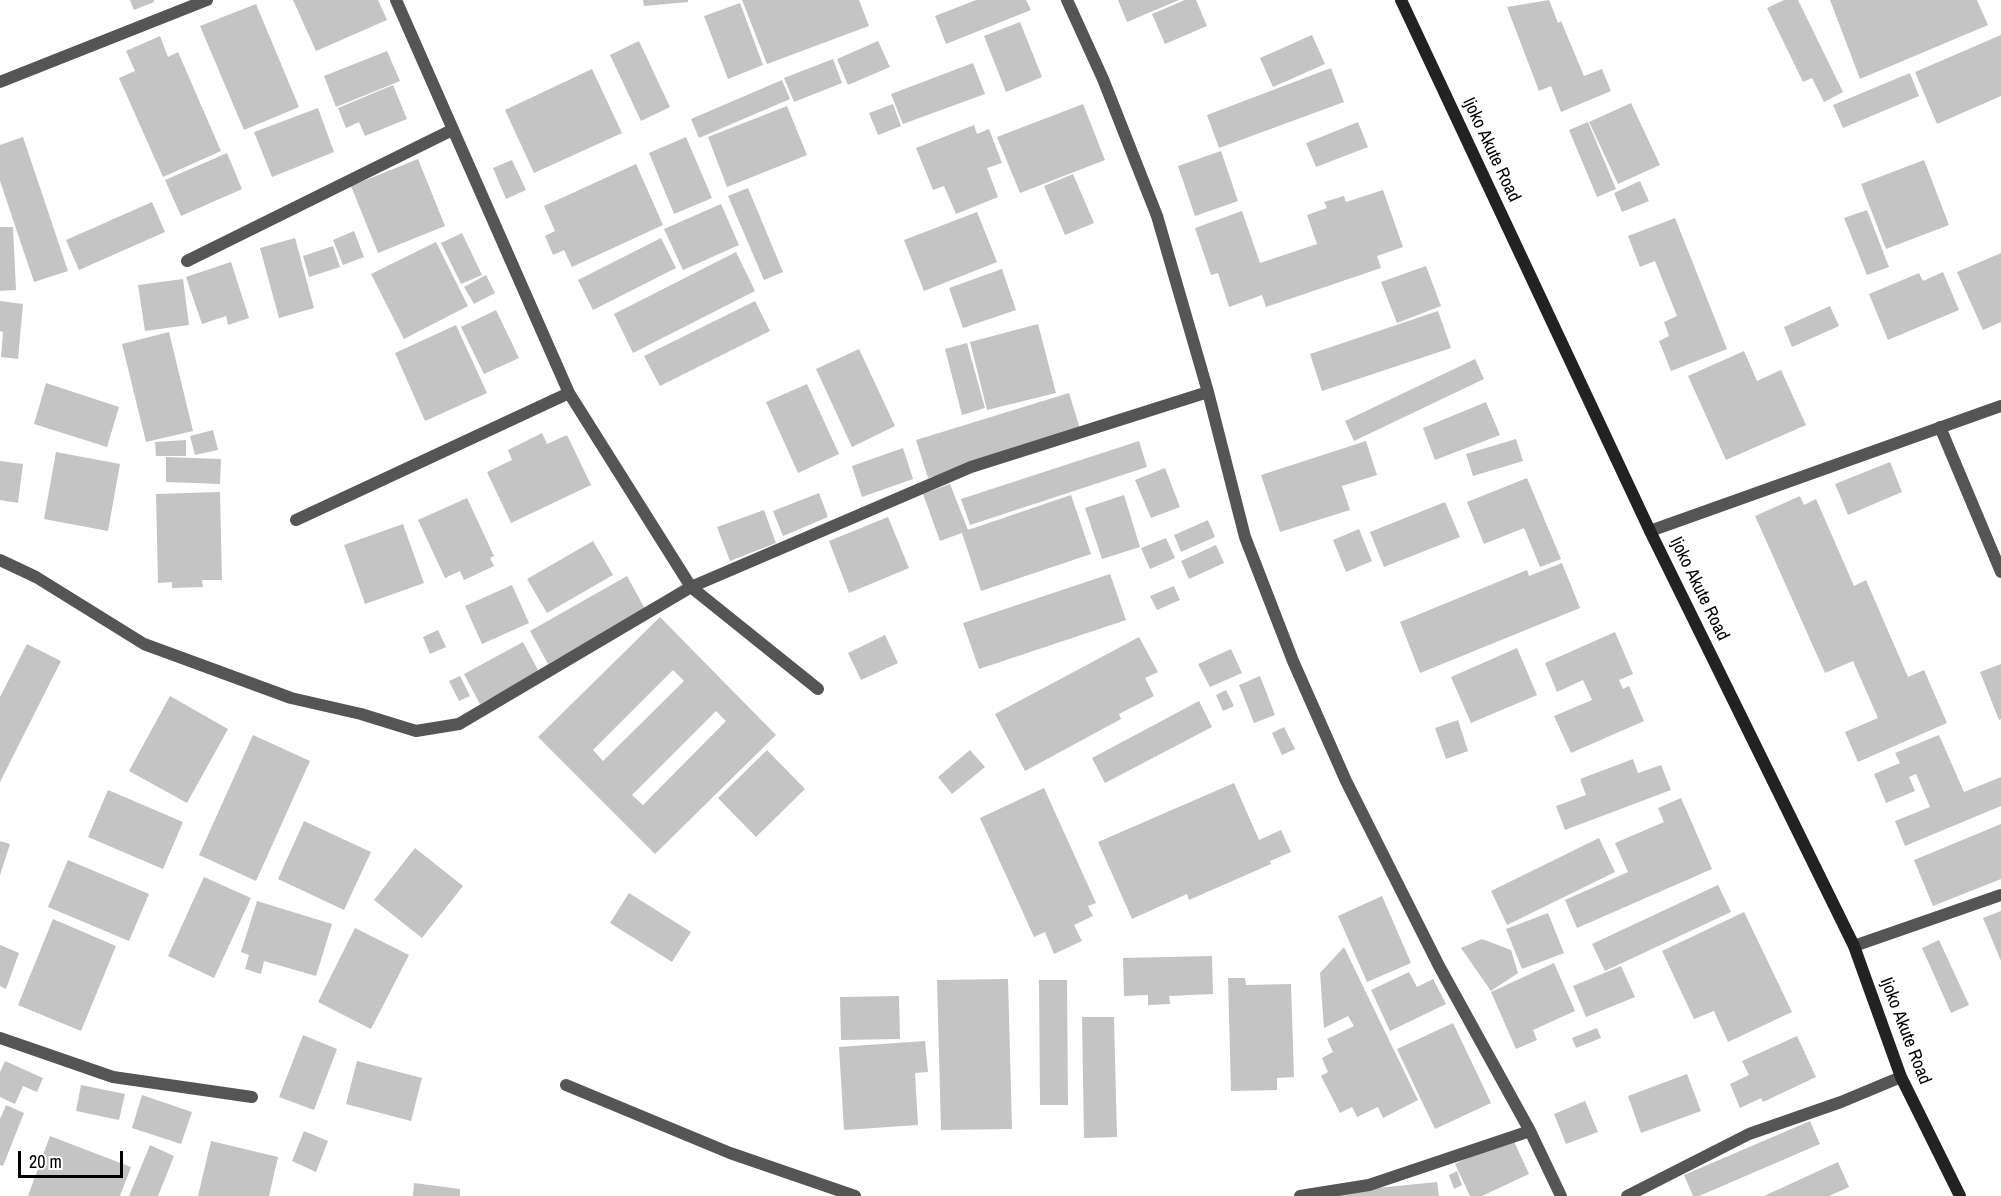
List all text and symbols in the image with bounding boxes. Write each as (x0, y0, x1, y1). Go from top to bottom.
street label: Ijoko Akute Road (1457, 94, 1525, 206)
street label: Ijoko Akute Road (1665, 534, 1733, 644)
street label: Ijoko Akute Road (1875, 975, 1935, 1087)
scale bar (21, 1139, 126, 1177)
text: 20 m (29, 1149, 62, 1174)

